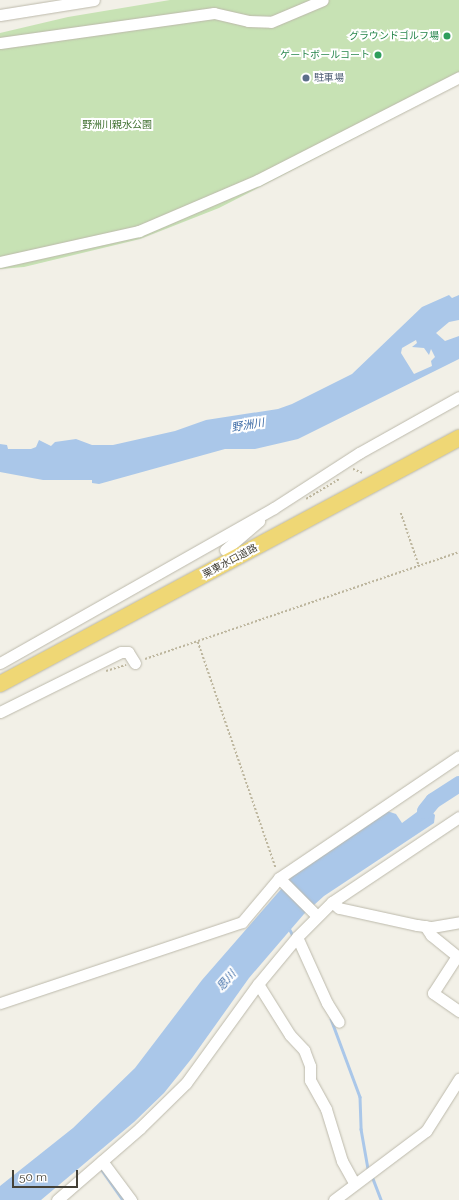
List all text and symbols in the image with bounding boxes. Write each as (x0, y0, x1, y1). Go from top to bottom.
place label: グラウンドゴルフ場 (349, 30, 439, 42)
marker: グラウンドゴルフ場 (442, 31, 452, 41)
place label: ゲートボールコート (280, 49, 370, 61)
marker: ゲートボールコート (373, 50, 383, 60)
place label: 駐車場 (314, 72, 344, 84)
marker: 駐車場 (301, 73, 311, 83)
park label: 野洲川親水公園 (82, 119, 152, 131)
water label: 野洲川 (231, 417, 265, 435)
street label: 栗東水口道路 (201, 542, 259, 580)
water label: 思川 (215, 968, 239, 994)
scale bar (14, 1162, 80, 1188)
text: 50 m (19, 1170, 47, 1184)

